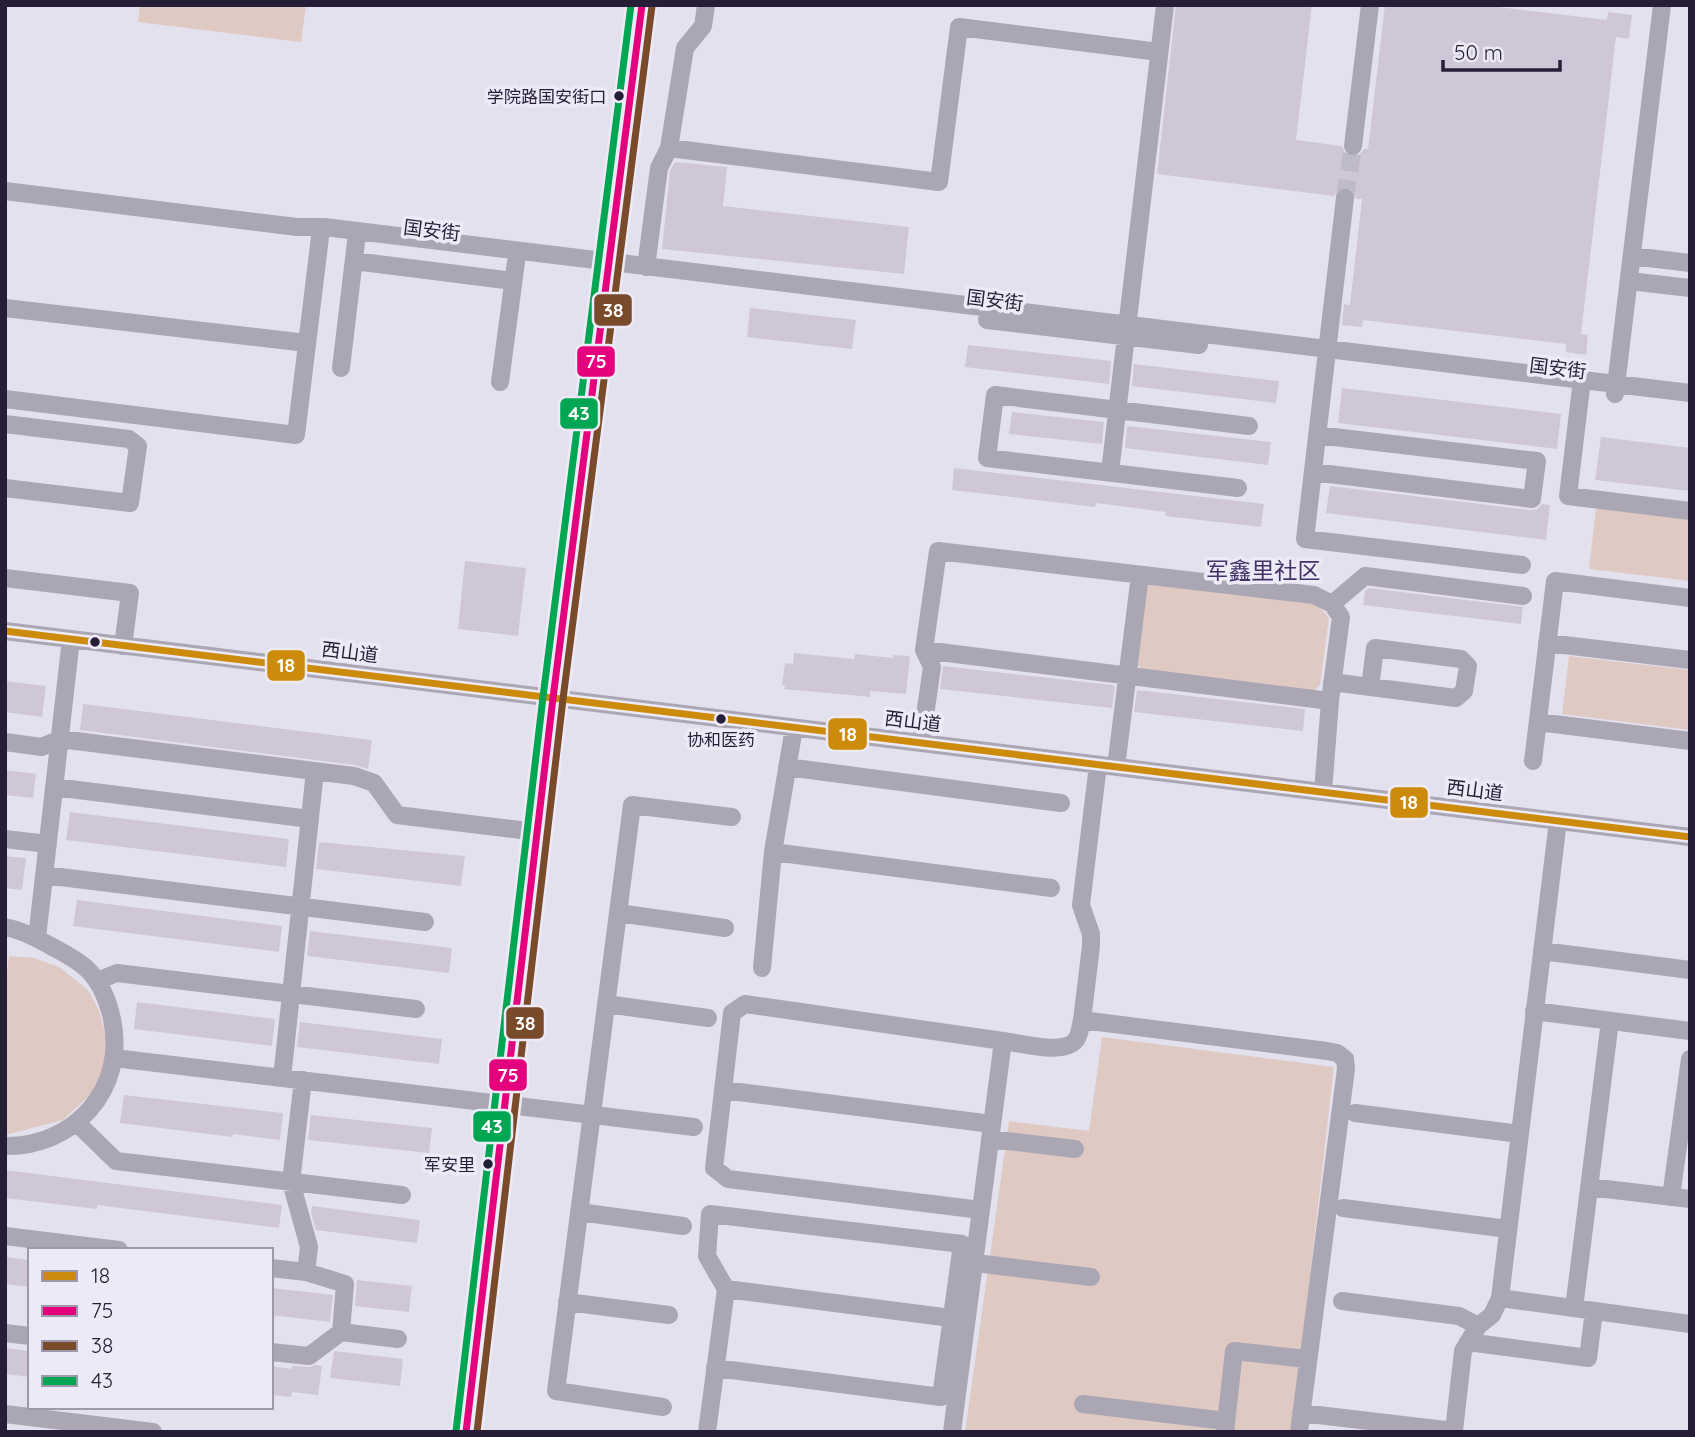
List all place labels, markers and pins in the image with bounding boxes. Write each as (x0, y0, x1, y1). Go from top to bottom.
place label: 学院路国安街口 (487, 86, 606, 107)
marker: 学院路国安街口 (612, 89, 626, 103)
unlabelled marker (88, 635, 102, 649)
marker: 协和医药 (714, 712, 728, 726)
place label: 协和医药 (687, 729, 755, 750)
place label: 军安里 (424, 1154, 475, 1175)
marker: 军安里 (481, 1157, 495, 1171)

